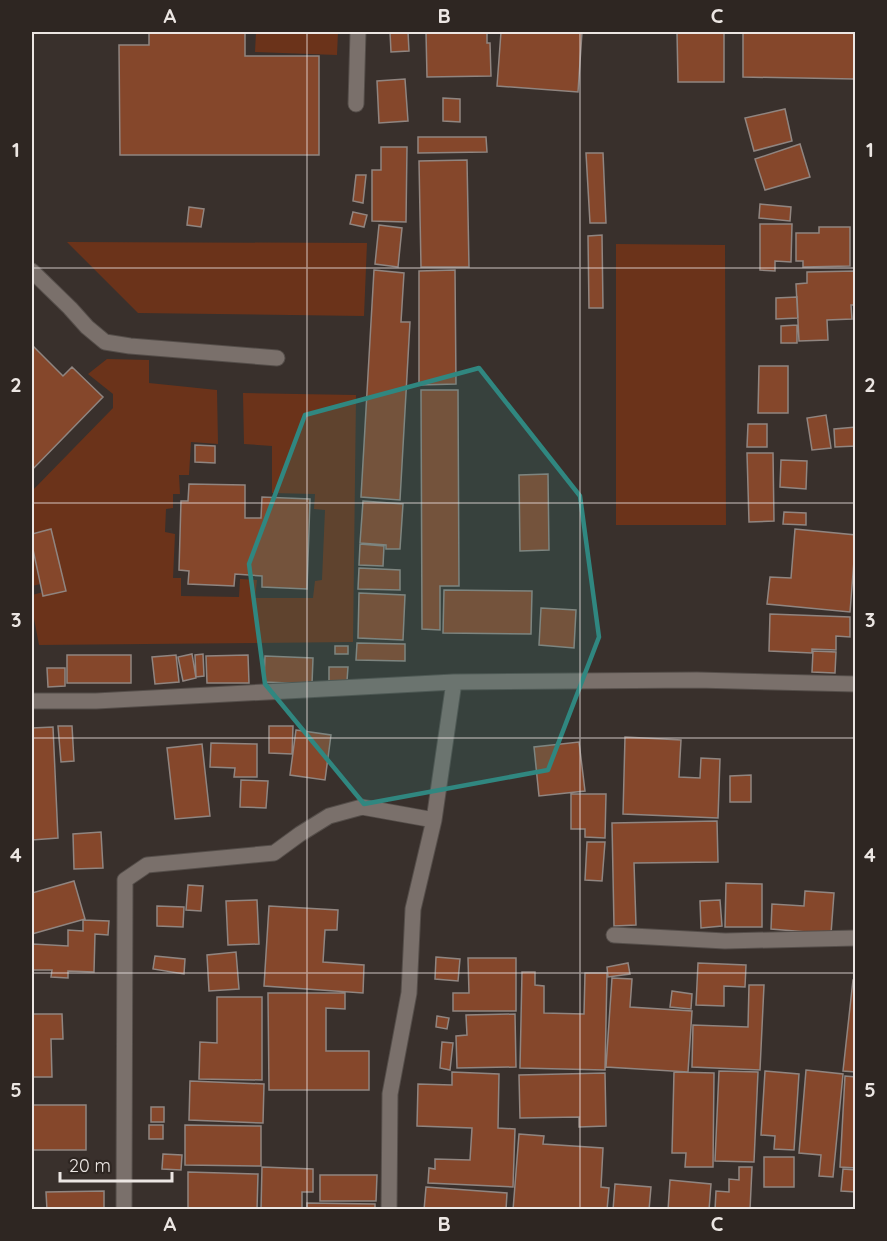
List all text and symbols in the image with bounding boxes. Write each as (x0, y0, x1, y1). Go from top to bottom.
text: A (164, 3, 177, 28)
text: B (437, 3, 451, 28)
text: C (711, 3, 724, 28)
text: 1 (12, 137, 20, 162)
text: 1 (866, 137, 874, 162)
text: 2 (10, 372, 22, 397)
text: 2 (864, 372, 876, 397)
text: 3 (11, 607, 21, 632)
text: 3 (865, 607, 875, 632)
text: 4 (10, 842, 22, 867)
text: 4 (864, 842, 876, 867)
text: 5 (10, 1077, 22, 1102)
text: 5 (864, 1077, 876, 1102)
scale bar (60, 1145, 172, 1183)
text: 20 m (69, 1154, 111, 1177)
text: A (164, 1211, 177, 1236)
text: B (437, 1211, 451, 1236)
text: C (711, 1211, 724, 1236)

